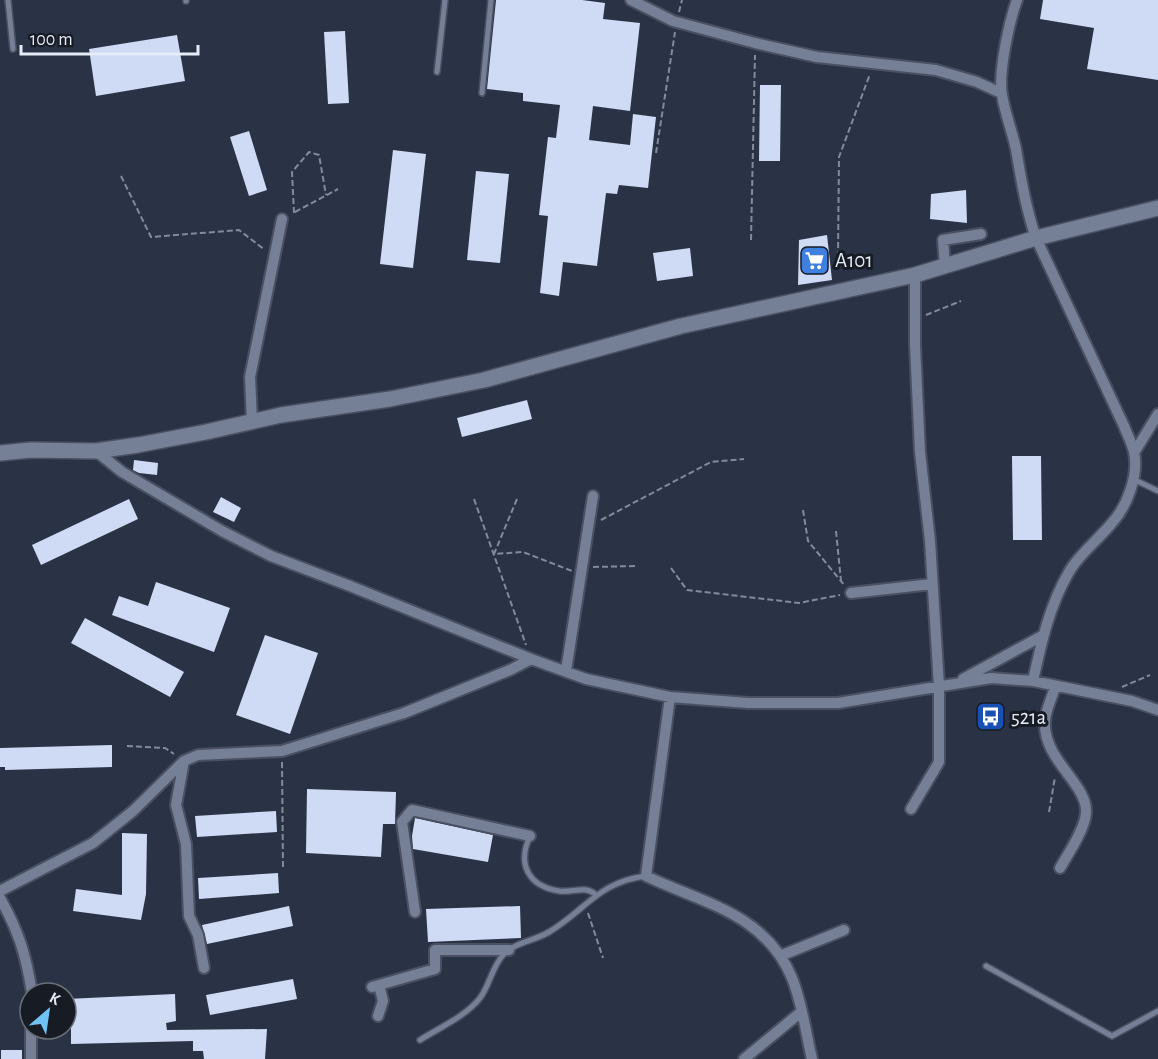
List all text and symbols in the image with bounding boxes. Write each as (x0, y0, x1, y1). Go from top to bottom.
scale bar (21, 18, 198, 56)
text: 100 m (30, 31, 73, 49)
supermarket icon: A101 (798, 244, 830, 276)
place label: A101 (835, 250, 873, 271)
bus stop icon: 521a (974, 701, 1006, 733)
place label: 521a (1011, 707, 1047, 728)
north arrow (18, 981, 78, 1041)
text: K (47, 989, 63, 1008)

